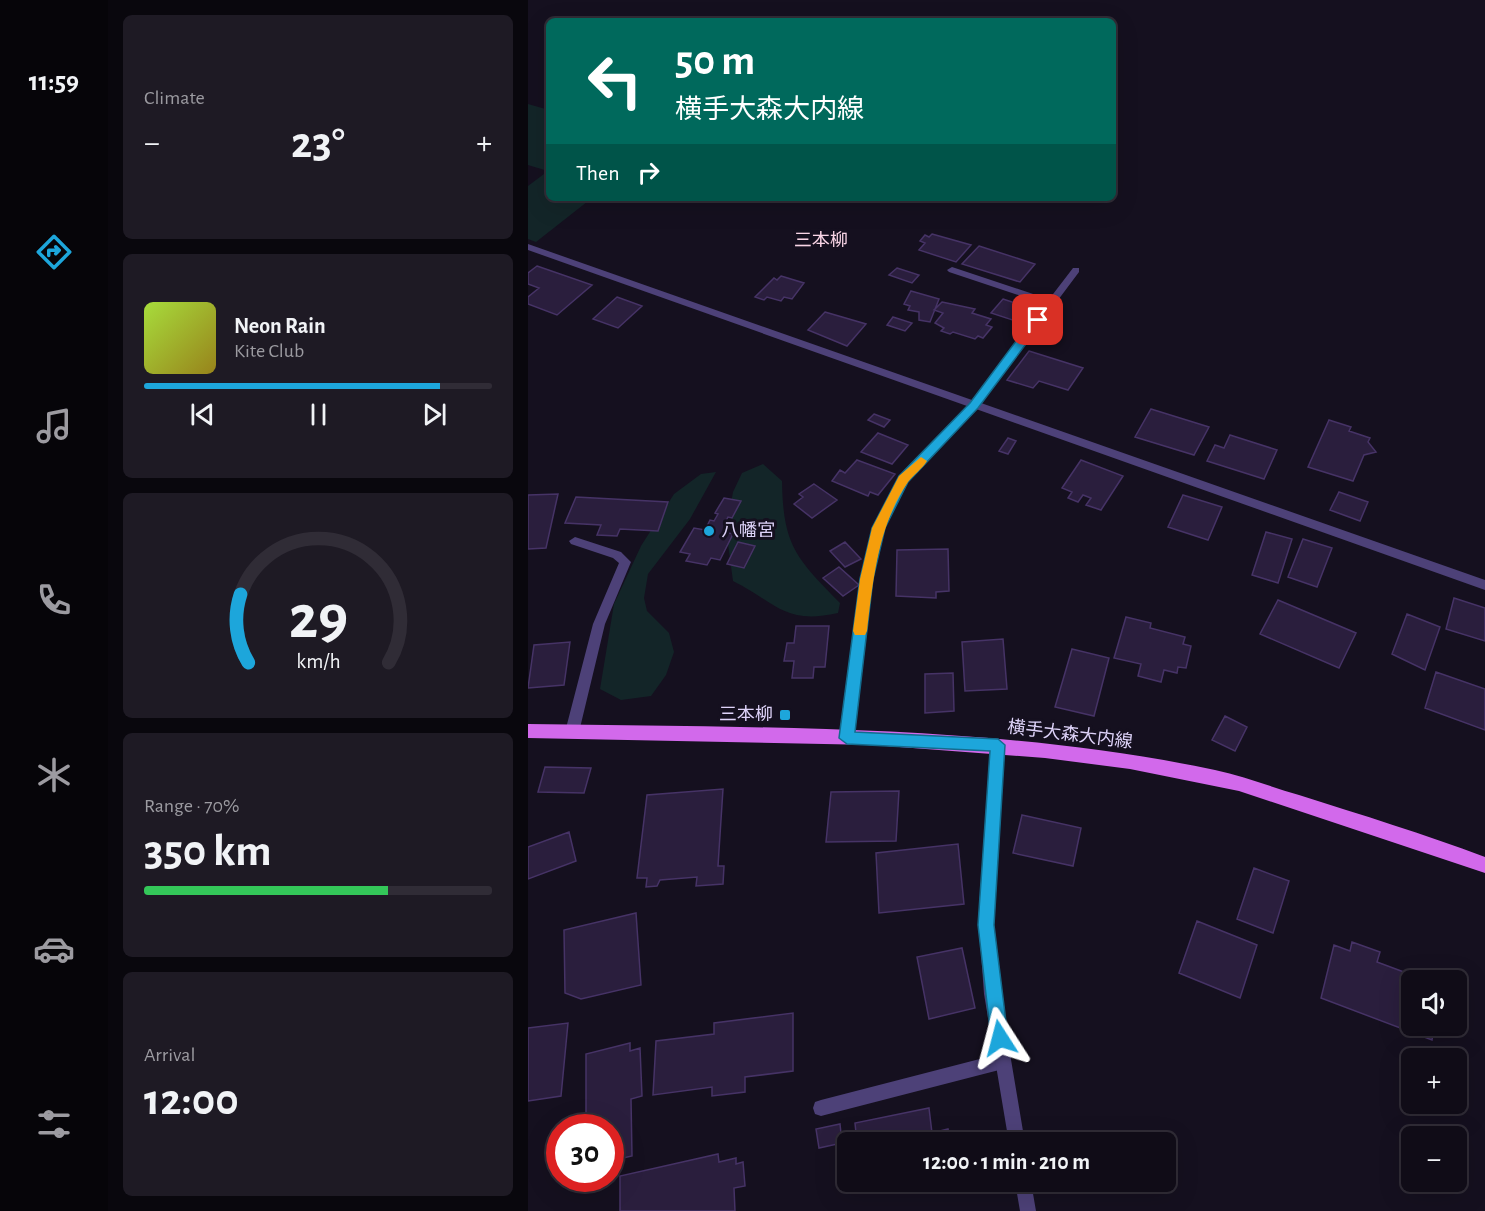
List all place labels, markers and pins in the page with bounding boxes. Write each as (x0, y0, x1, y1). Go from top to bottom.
pin (1012, 294, 1063, 345)
place label: 八幡宮 (721, 521, 775, 540)
marker: 八幡宮 (702, 524, 716, 538)
place label: 三本柳 (719, 705, 773, 724)
marker: 三本柳 (778, 708, 792, 722)

